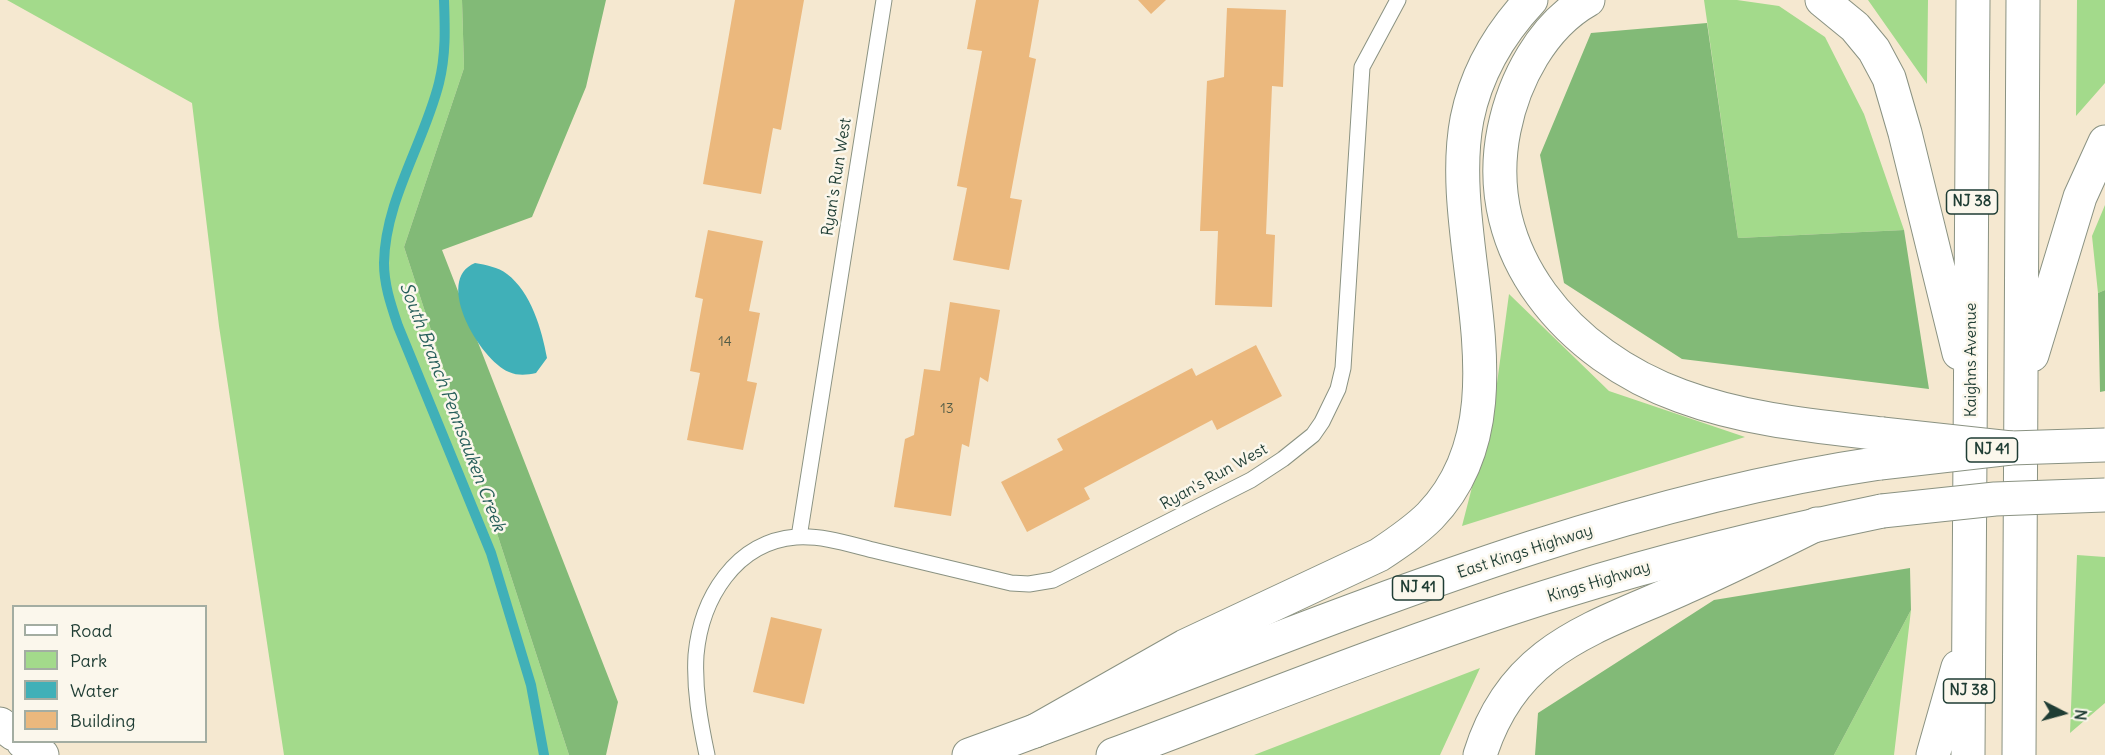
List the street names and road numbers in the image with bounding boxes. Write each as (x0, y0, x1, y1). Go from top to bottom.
street label: Ryan's Run West (818, 117, 856, 237)
road number: NJ 38 (1946, 190, 1998, 214)
street label: Kaighns Avenue (1961, 303, 1981, 417)
road number: NJ 41 (1966, 438, 2018, 462)
street label: Ryan's Run West (1157, 440, 1271, 514)
street label: East Kings Highway (1455, 521, 1595, 583)
street label: Kings Highway (1545, 557, 1653, 607)
road number: NJ 41 (1392, 576, 1444, 600)
road number: NJ 38 (1944, 679, 1994, 703)

